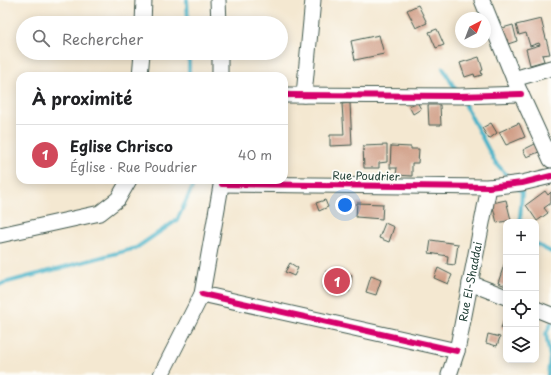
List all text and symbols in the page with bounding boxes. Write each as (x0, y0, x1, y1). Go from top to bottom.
north arrow (455, 12, 491, 48)
search box (16, 16, 288, 60)
icon: search (30, 27, 52, 49)
text: Rechercher (62, 27, 143, 50)
text: À proximité (32, 85, 132, 111)
text: Eglise Chrisco (70, 134, 173, 157)
text: 1 (42, 145, 48, 164)
text: 40 m (238, 145, 272, 164)
text: Église · Rue Poudrier (70, 157, 197, 176)
street label: Rue Poudrier (332, 166, 400, 185)
your location (335, 195, 355, 215)
map controls (503, 219, 539, 363)
button: + (503, 219, 539, 255)
street label: Rue El-Shaddai (454, 240, 486, 323)
button: − (503, 255, 539, 291)
pin: 1 (324, 266, 350, 296)
button: locate (503, 291, 539, 327)
button: layers (503, 327, 539, 363)

